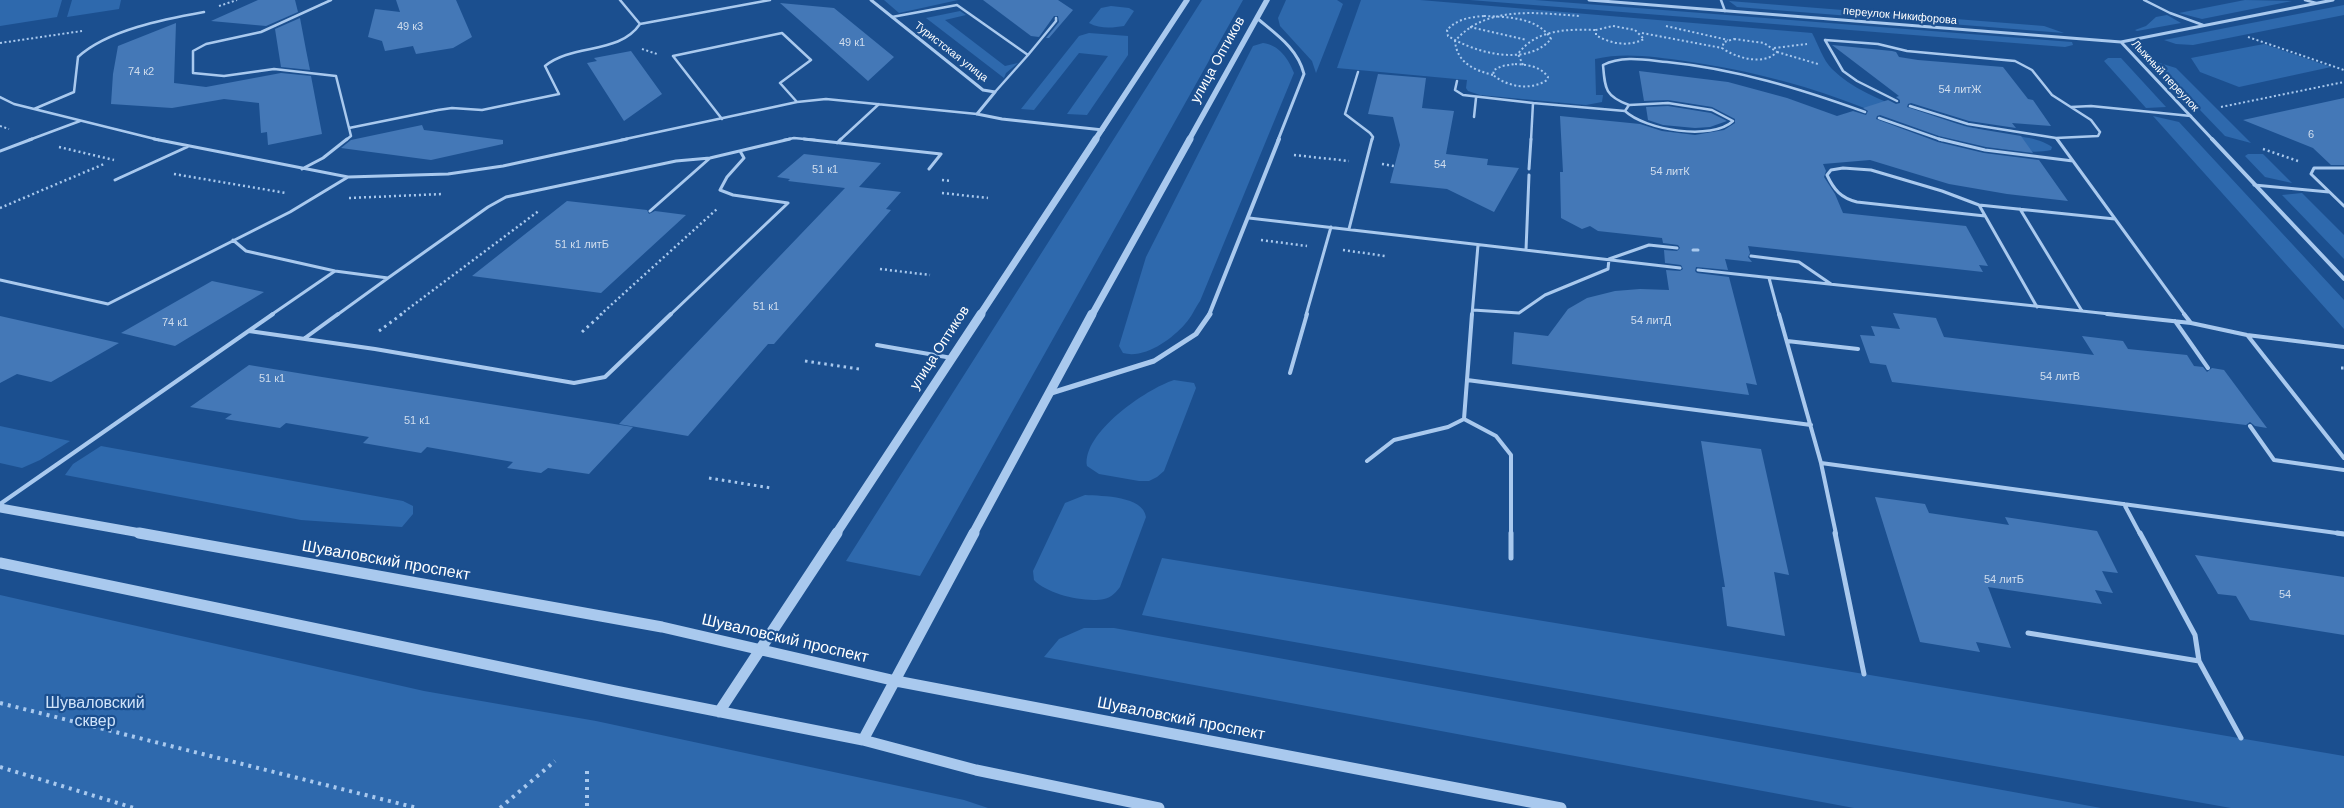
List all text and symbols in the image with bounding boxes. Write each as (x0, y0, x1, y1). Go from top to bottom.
street label: переулок Никифорова (1843, 4, 1957, 28)
street label: улица Оптиков (1187, 14, 1249, 106)
street label: Туристская улица (911, 19, 991, 85)
house number: 49 к3 (397, 20, 423, 34)
house number: 49 к1 (839, 36, 865, 50)
street label: Лыжный переулок (2129, 38, 2201, 114)
house number: 74 к2 (128, 65, 154, 79)
house number: 54 литЖ (1938, 83, 1982, 97)
house number: 6 (2308, 128, 2314, 142)
house number: 54 (1434, 158, 1446, 172)
house number: 51 к1 (812, 163, 838, 177)
house number: 54 литК (1650, 165, 1690, 179)
house number: 51 к1 литБ (555, 238, 609, 252)
house number: 51 к1 (753, 300, 779, 314)
street label: улица Оптиков (907, 303, 973, 393)
house number: 54 литД (1631, 314, 1671, 328)
house number: 74 к1 (162, 316, 188, 330)
house number: 54 литВ (2040, 370, 2080, 384)
house number: 51 к1 (259, 372, 285, 386)
house number: 51 к1 (404, 414, 430, 428)
street label: Шуваловский проспект (300, 537, 472, 585)
house number: 54 литБ (1984, 573, 2024, 587)
house number: 54 (2279, 588, 2291, 602)
street label: Шуваловский проспект (700, 610, 870, 668)
street label: Шуваловский проспект (1095, 693, 1267, 745)
park label: Шуваловский сквер (45, 694, 145, 732)

